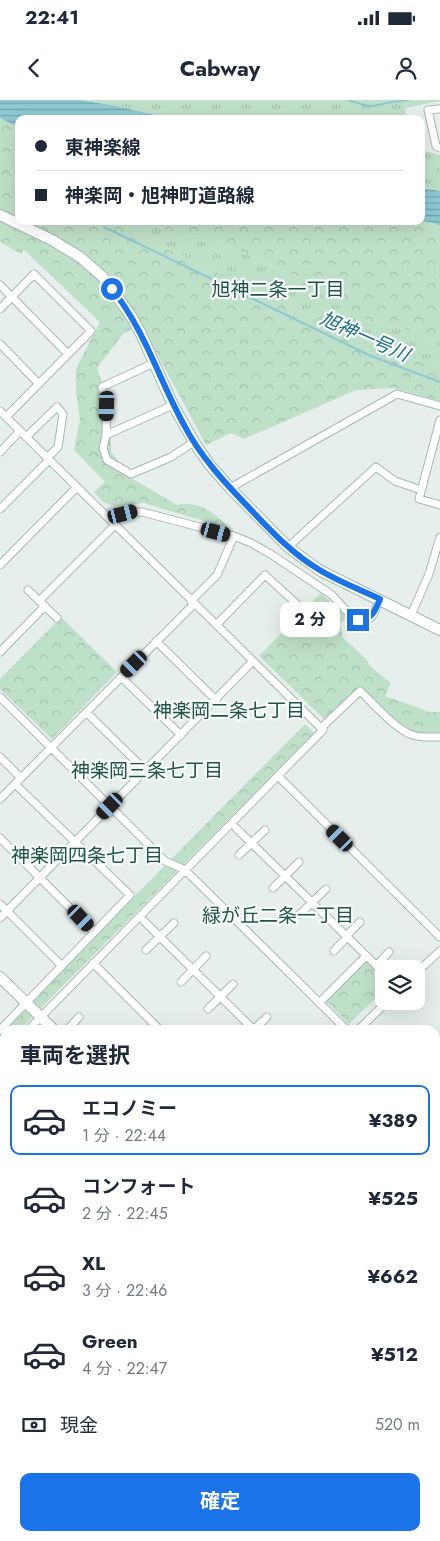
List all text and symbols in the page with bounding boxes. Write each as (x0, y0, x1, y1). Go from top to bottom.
text: 22:41 (25, 4, 79, 31)
text: Cabway (180, 52, 260, 84)
icon: back (20, 54, 48, 82)
icon: person (392, 54, 420, 82)
text: 東神楽線 (65, 134, 141, 161)
text: 神楽岡・旭神町道路線 (65, 182, 255, 209)
district label: 旭神二条一丁目 (211, 276, 345, 303)
route start (101, 278, 123, 300)
water label: 旭神一号川 (316, 305, 416, 369)
car (98, 391, 115, 421)
car (106, 503, 139, 525)
car (199, 521, 232, 543)
callout: 2 分 (280, 602, 340, 638)
text: 2 分 (294, 608, 326, 631)
route end (347, 609, 369, 631)
car (118, 648, 149, 680)
district label: 神楽岡二条七丁目 (153, 697, 305, 724)
district label: 神楽岡三条七丁目 (71, 757, 223, 784)
car (94, 790, 125, 822)
car (324, 822, 355, 854)
district label: 神楽岡四条七丁目 (11, 842, 163, 869)
car (65, 902, 96, 934)
district label: 緑が丘二条一丁目 (202, 902, 354, 929)
map controls (375, 960, 425, 1010)
button: layers (375, 960, 425, 1010)
text: 車両を選択 (20, 1039, 130, 1071)
text: エコノミー (82, 1095, 177, 1122)
icon: car (22, 1098, 67, 1143)
text: ¥389 (369, 1107, 418, 1134)
text: 1 分 · 22:44 (82, 1124, 166, 1147)
text: コンフォート (82, 1173, 195, 1200)
icon: car (22, 1176, 67, 1221)
text: ¥525 (368, 1185, 418, 1212)
text: 2 分 · 22:45 (82, 1202, 168, 1225)
text: XL (82, 1250, 105, 1277)
icon: car (22, 1254, 67, 1299)
text: ¥662 (367, 1263, 418, 1290)
text: 3 分 · 22:46 (82, 1279, 168, 1302)
text: Green (82, 1328, 138, 1355)
icon: car (22, 1332, 67, 1377)
text: ¥512 (371, 1341, 418, 1368)
text: 4 分 · 22:47 (82, 1357, 167, 1380)
icon: cash (20, 1411, 48, 1439)
text: 現金 (60, 1412, 98, 1439)
text: 520 m (375, 1413, 420, 1436)
button: 確定 (20, 1473, 420, 1531)

